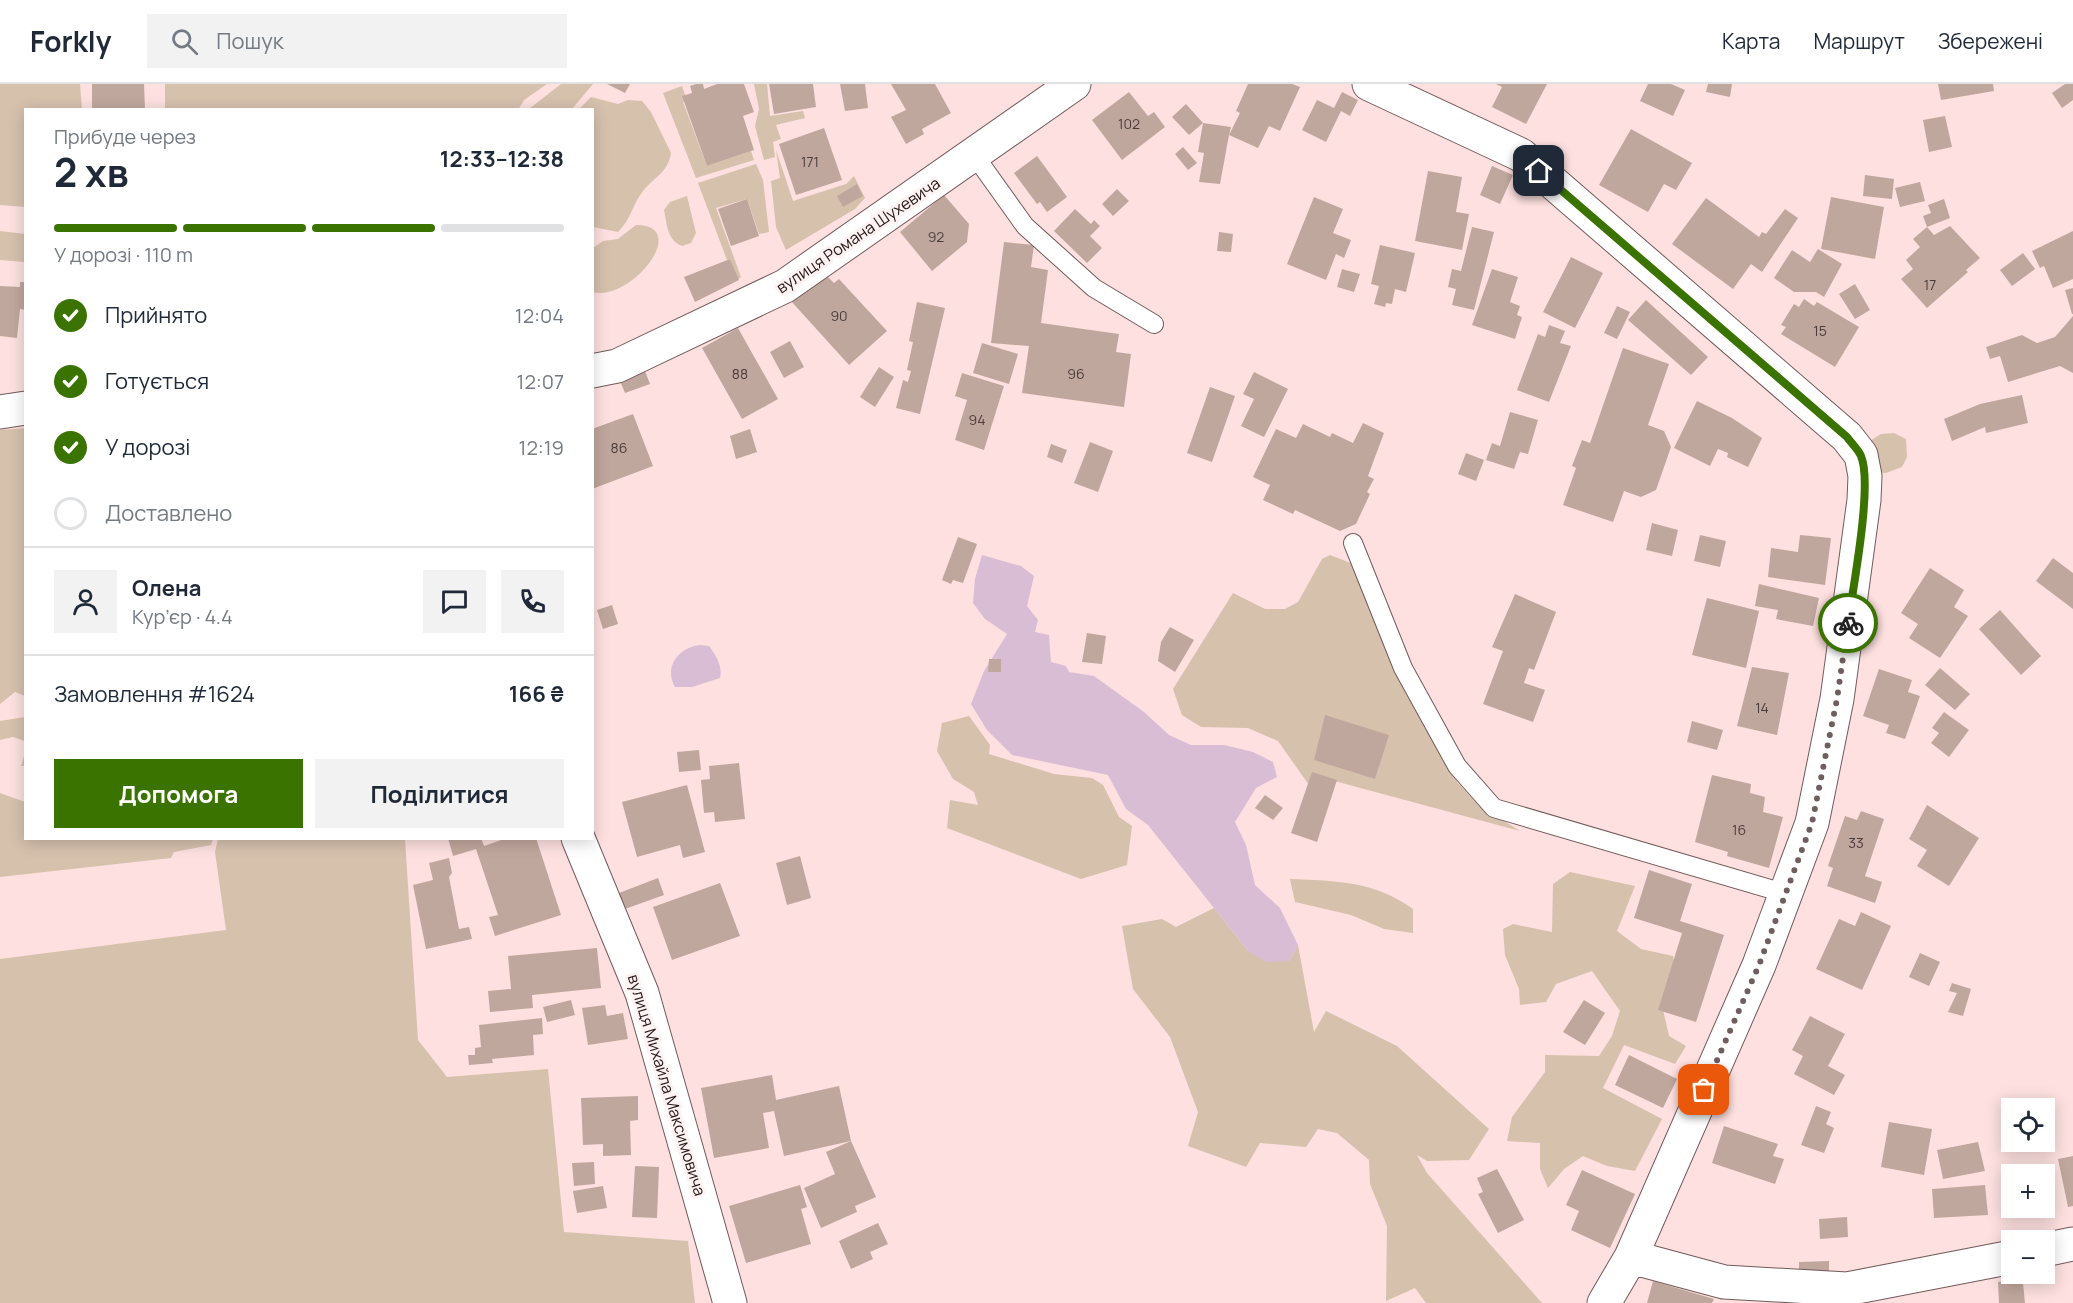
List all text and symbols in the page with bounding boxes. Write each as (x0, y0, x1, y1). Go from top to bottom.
search box (147, 14, 567, 68)
text: Forkly (30, 22, 111, 60)
icon: search (168, 25, 201, 58)
text: Пошук (216, 26, 284, 56)
text: Карта (1722, 27, 1780, 55)
text: Маршрут (1813, 27, 1905, 55)
text: Збережені (1938, 27, 2043, 55)
house number: 102 (1118, 114, 1140, 133)
text: Прибуде через (54, 123, 196, 150)
text: 12:33–12:38 (440, 144, 564, 174)
text: 2 хв (54, 145, 128, 199)
pin (1513, 145, 1564, 196)
house number: 171 (801, 152, 819, 171)
icon: home (1522, 154, 1555, 187)
street label: вулиця Романа Шухевича (772, 172, 944, 298)
house number: 92 (928, 227, 944, 246)
text: У дорозі · 110 m (54, 241, 193, 268)
house number: 17 (1924, 275, 1936, 294)
icon: check (54, 299, 87, 332)
text: Прийнято (105, 300, 207, 330)
text: 12:04 (515, 302, 564, 329)
house number: 90 (830, 306, 848, 325)
house number: 15 (1813, 321, 1827, 340)
house number: 88 (732, 364, 748, 383)
house number: 96 (1067, 364, 1085, 383)
icon: check (54, 365, 87, 398)
text: Готується (105, 366, 209, 396)
text: 12:07 (517, 368, 564, 395)
house number: 94 (969, 410, 985, 429)
icon: check (54, 431, 87, 464)
text: У дорозі (105, 432, 191, 462)
text: 12:19 (519, 434, 564, 461)
house number: 86 (611, 438, 627, 457)
text: Доставлено (105, 498, 232, 528)
button: person (54, 570, 117, 633)
button: chat (423, 570, 486, 633)
button: phone (501, 570, 564, 633)
text: Олена (132, 573, 201, 603)
courier (1818, 593, 1878, 653)
text: Кур’єр · 4.4 (132, 603, 233, 630)
icon: bike (1832, 607, 1865, 640)
text: Замовлення #1624 (54, 679, 255, 709)
text: 166 ₴ (509, 679, 564, 709)
house number: 14 (1755, 698, 1769, 717)
button: Допомога (54, 759, 303, 828)
button: Поділитися (315, 759, 564, 828)
house number: 16 (1732, 820, 1746, 839)
house number: 33 (1848, 833, 1864, 852)
street label: вулиця Михайла Максимовича (623, 971, 711, 1199)
pin (1678, 1064, 1729, 1115)
icon: bag (1687, 1073, 1720, 1106)
map controls (2001, 1098, 2055, 1284)
button: locate (2001, 1098, 2055, 1152)
button: + (2001, 1164, 2055, 1218)
button: − (2001, 1230, 2055, 1284)

